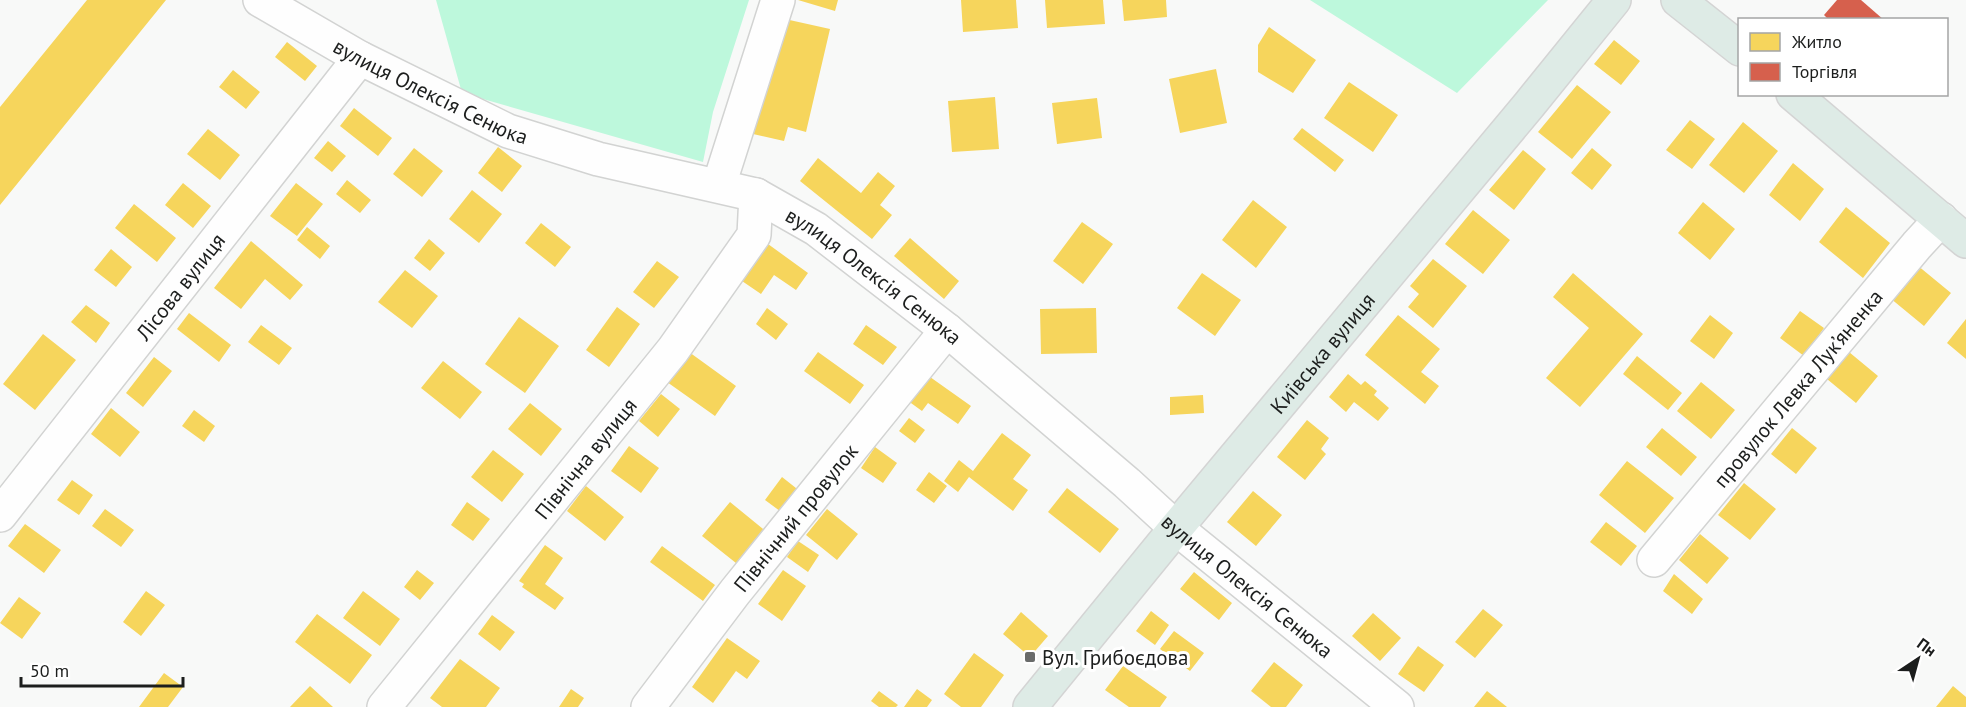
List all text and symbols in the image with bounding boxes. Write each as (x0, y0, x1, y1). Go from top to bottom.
legend (1738, 18, 1948, 96)
text: Житло (1791, 30, 1842, 53)
street label: вулиця Олексія Сенюка (329, 32, 531, 150)
text: Торгівля (1792, 60, 1857, 83)
street label: вулиця Олексія Сенюка (781, 201, 968, 350)
street label: Лісова вулиця (129, 227, 231, 346)
street label: провулок Левка Лук’яненка (1707, 283, 1888, 493)
street label: Київська вулиця (1264, 287, 1380, 419)
street label: Північна вулиця (528, 392, 642, 524)
street label: Північний провулок (727, 438, 863, 597)
street label: вулиця Олексія Сенюка (1156, 508, 1339, 664)
north arrow (1888, 629, 1948, 689)
text: Пн (1913, 633, 1940, 660)
place label: Вул. Грибоєдова (1042, 644, 1189, 671)
scale bar (21, 650, 183, 688)
marker: Вул. Грибоєдова (1023, 650, 1037, 664)
text: 50 m (30, 659, 69, 682)

